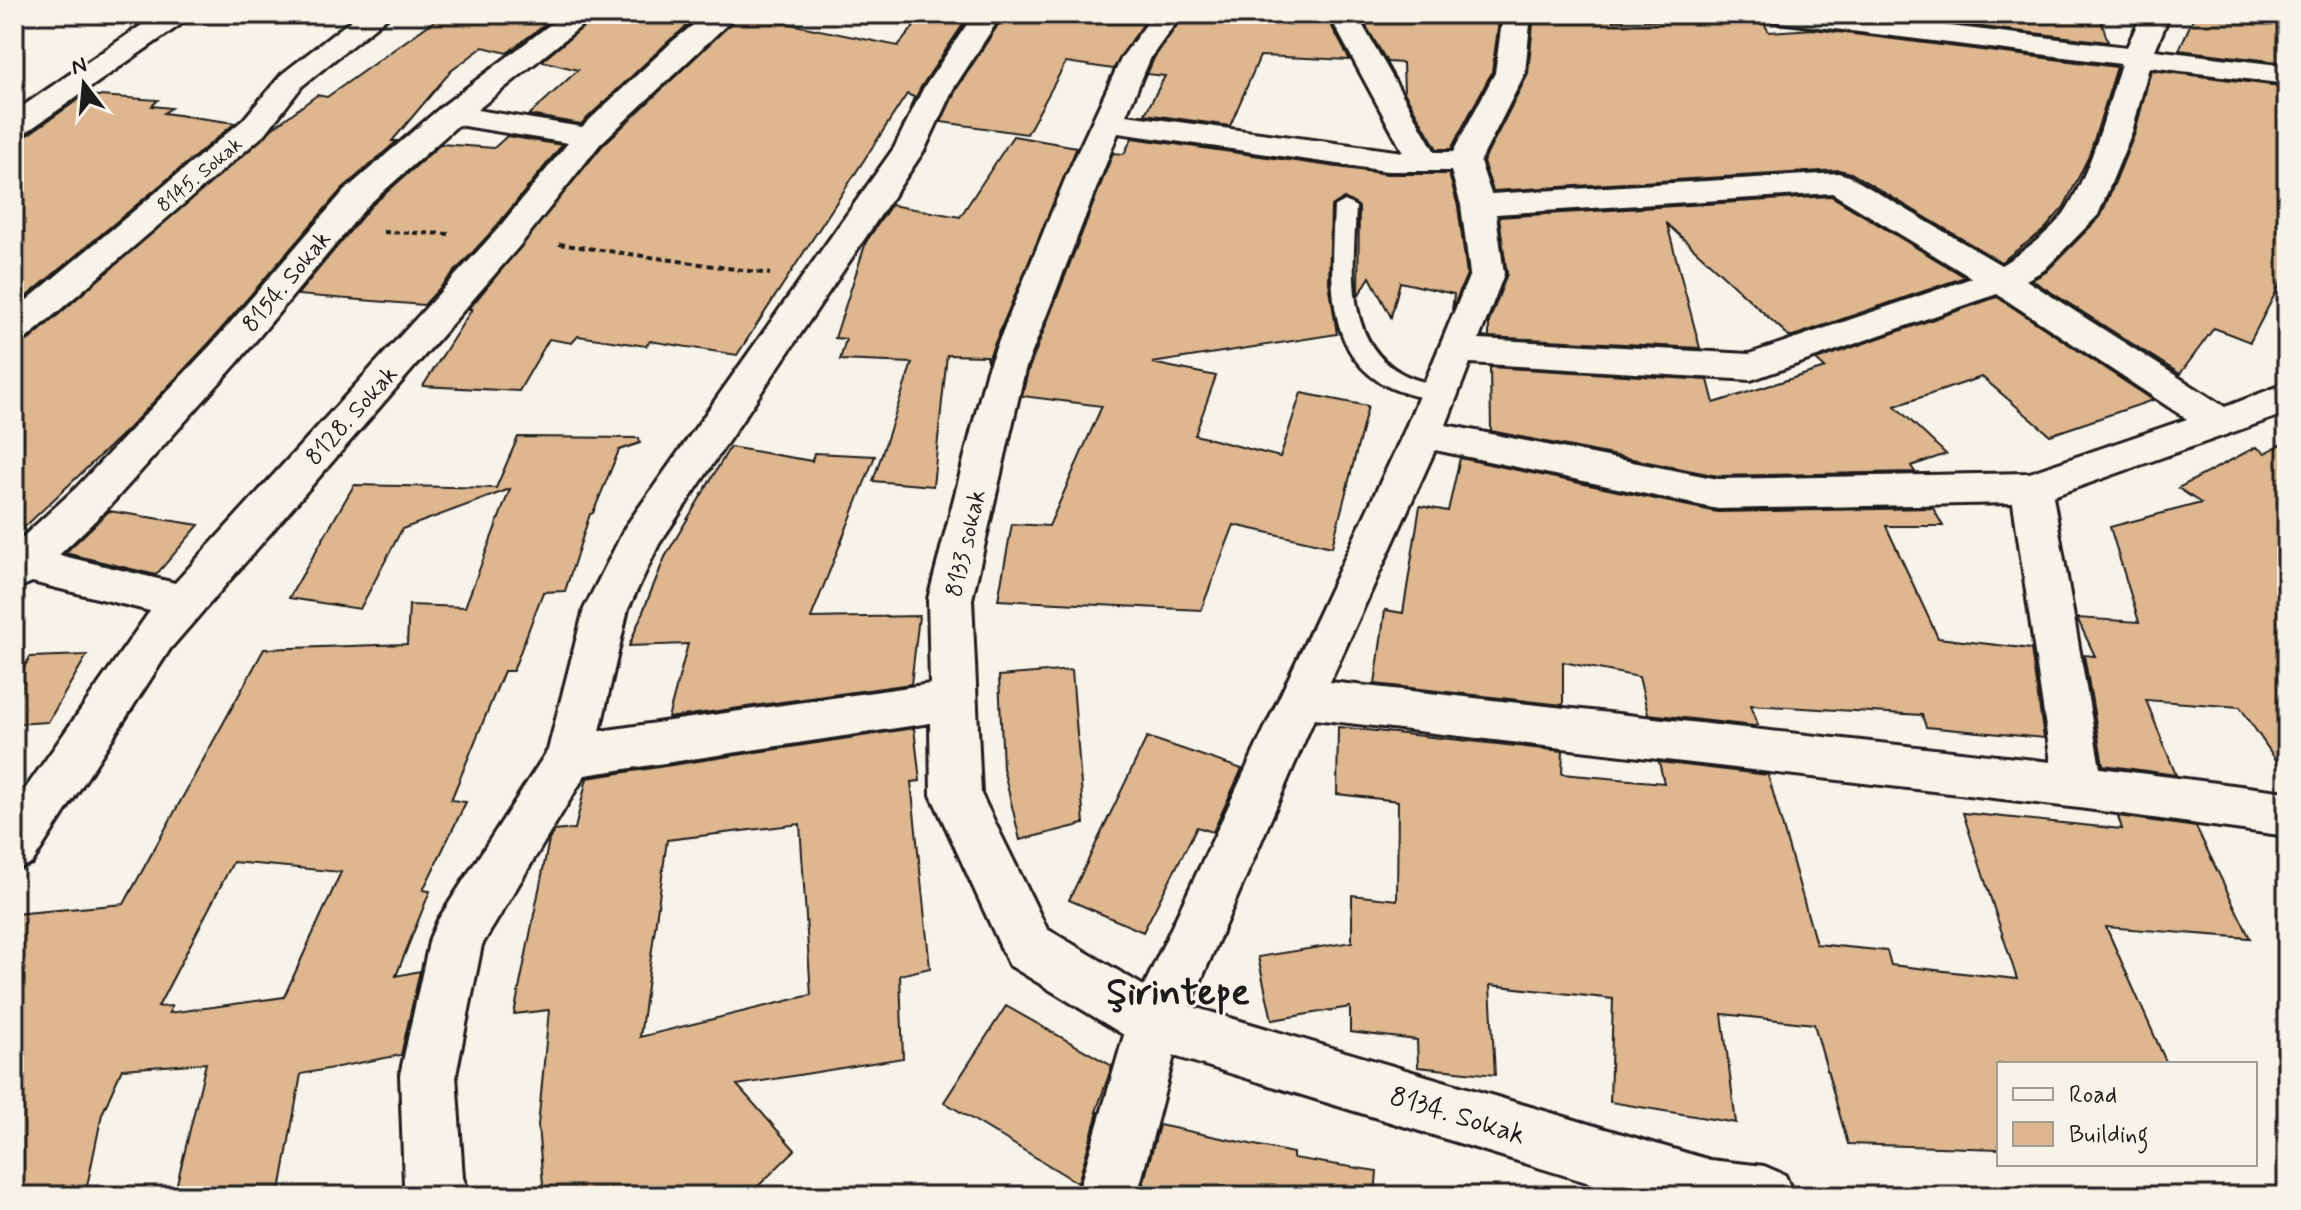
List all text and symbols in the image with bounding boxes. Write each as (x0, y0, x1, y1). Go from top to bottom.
north arrow (44, 44, 124, 124)
text: N (68, 51, 90, 82)
street label: 8145. Sokak (152, 131, 248, 219)
street label: 8154. Sokak (236, 225, 339, 339)
street label: 8128. Sokak (299, 360, 405, 472)
street label: 8133 sokak (939, 487, 994, 600)
district label: Şirintepe (1106, 969, 1250, 1018)
legend (1997, 1062, 2257, 1166)
street label: 8134. Sokak (1385, 1078, 1530, 1155)
text: Road (2069, 1080, 2117, 1111)
text: Building (2069, 1120, 2149, 1154)

